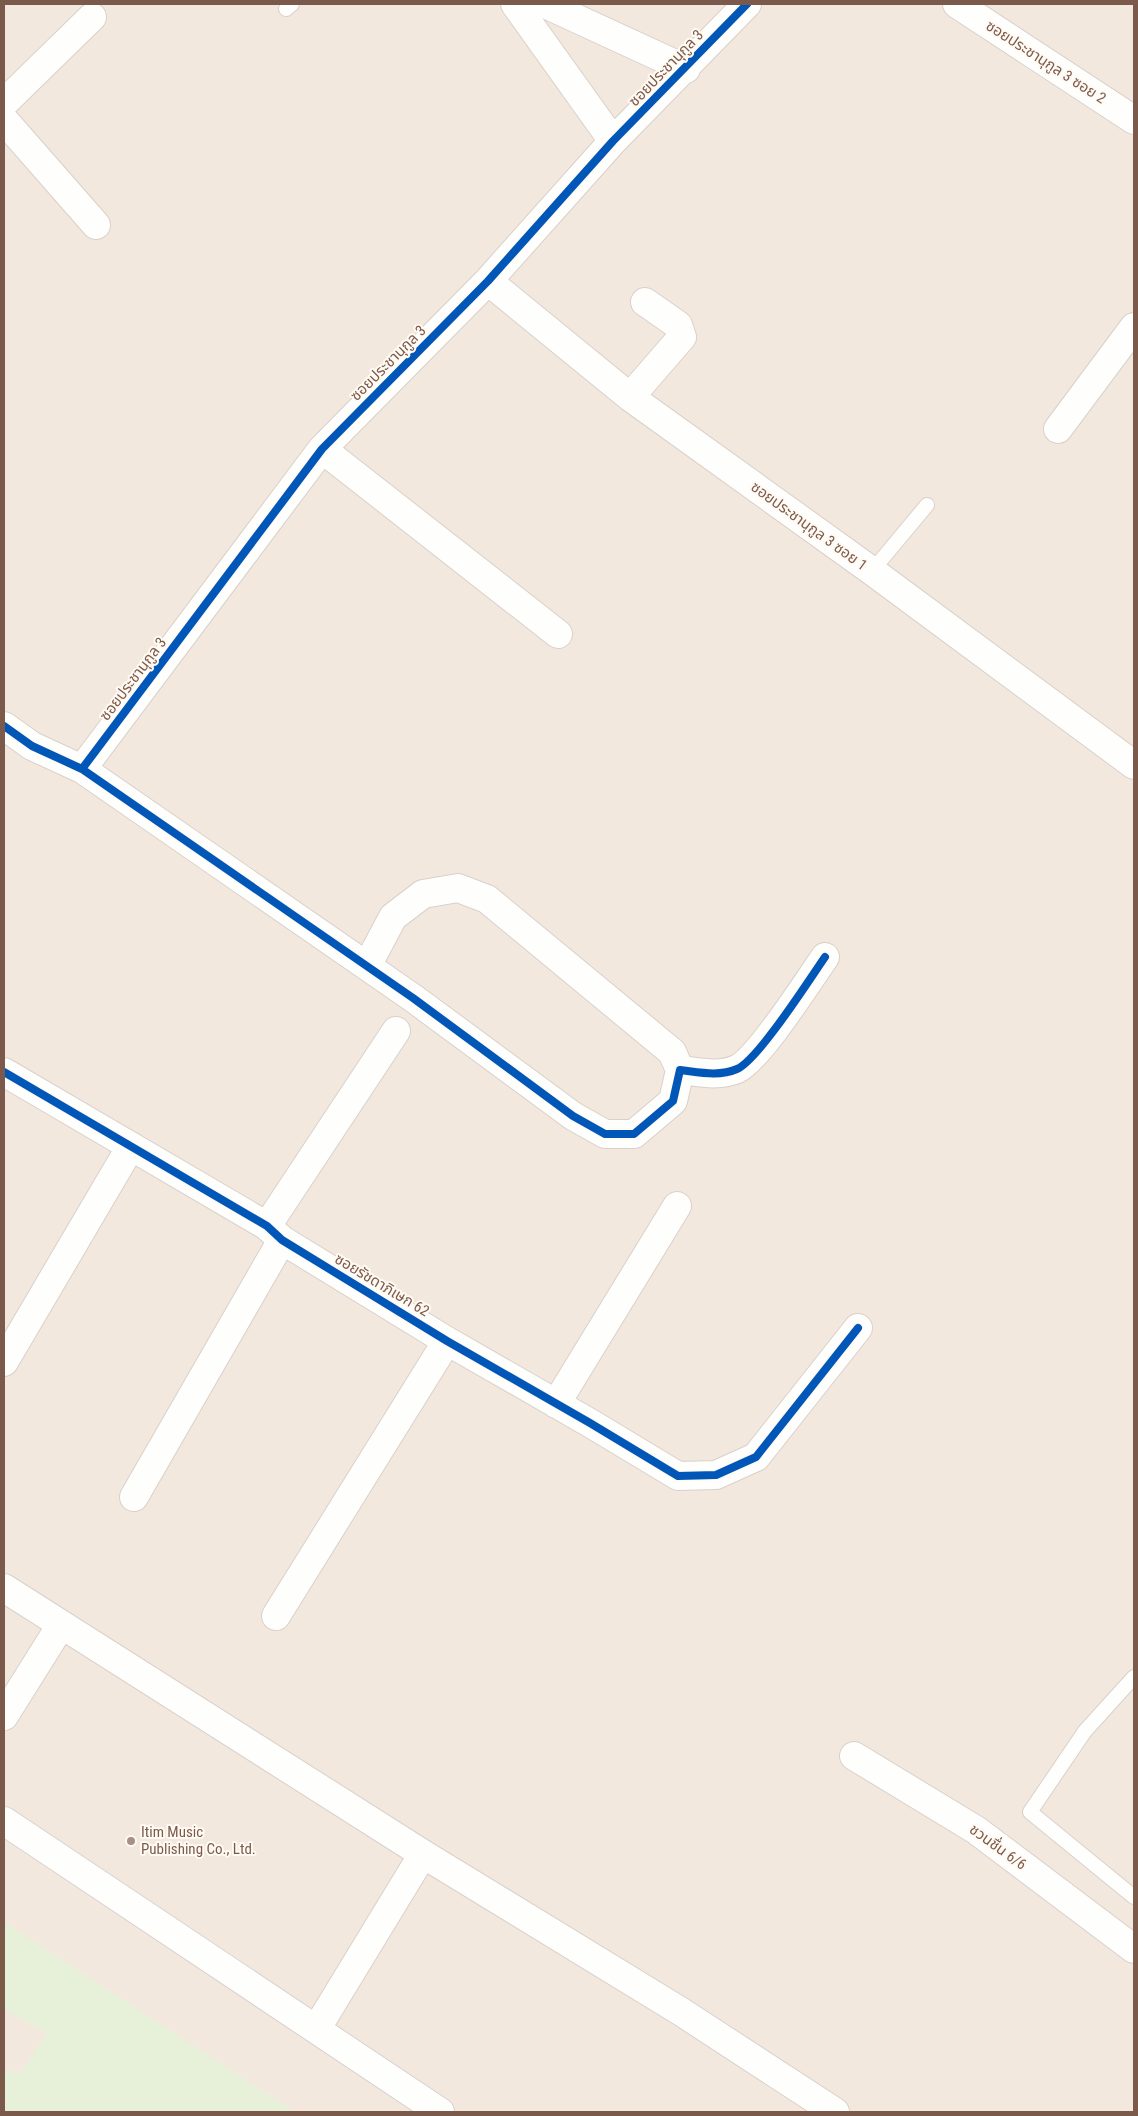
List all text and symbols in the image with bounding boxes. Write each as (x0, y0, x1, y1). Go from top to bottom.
street label: ซอยประชานุกูล 3 ซอย 2 (983, 16, 1109, 108)
street label: ซอยประชานุกูล 3 (625, 26, 707, 110)
street label: ซอยประชานุกูล 3 (347, 322, 429, 404)
street label: ซอยประชานุกูล 3 ซอย 1 (747, 478, 871, 574)
street label: ซอยประชานุกูล 3 (96, 634, 170, 724)
street label: ซอยรัชดาภิเษก 62 (332, 1250, 432, 1320)
street label: ชวนชื่น 6/6 (966, 1819, 1031, 1874)
place label: Itim Music Publishing Co., Ltd. (141, 1823, 256, 1858)
marker: Itim Music Publishing Co., Ltd. (125, 1835, 137, 1847)

